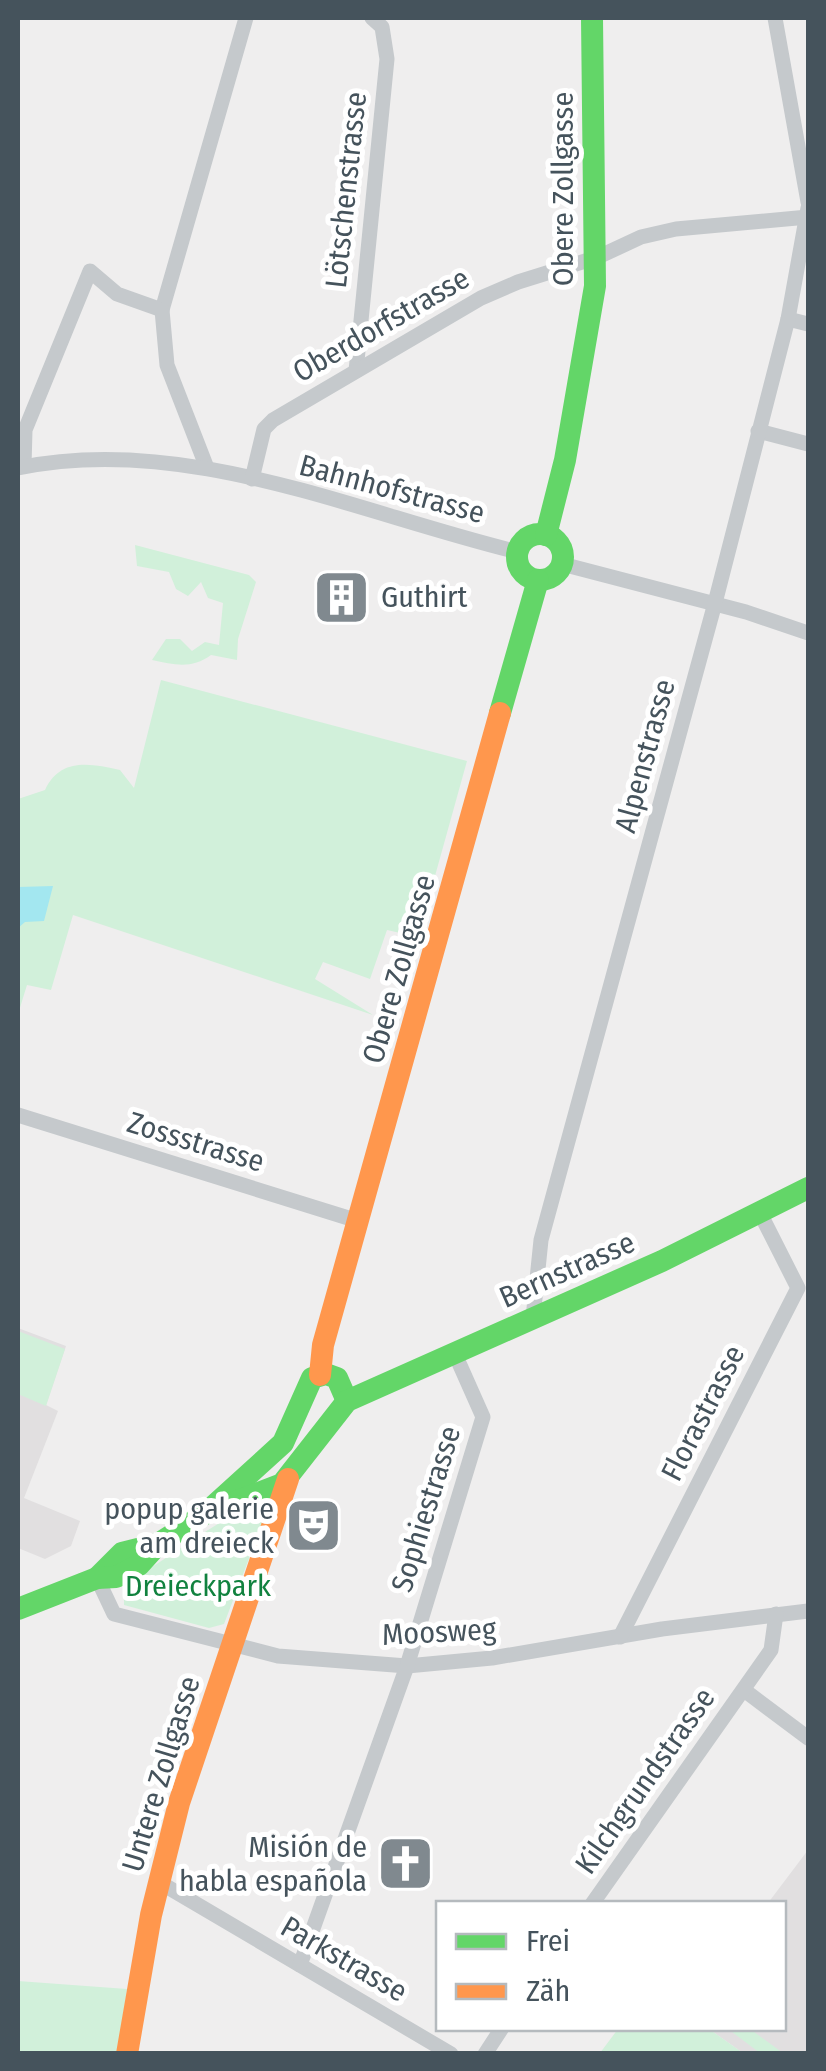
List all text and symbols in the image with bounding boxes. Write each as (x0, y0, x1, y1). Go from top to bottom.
street label: Lötschenstrasse (318, 90, 374, 290)
street label: Obere Zollgasse (545, 92, 581, 286)
street label: Oberdorfstrasse (286, 260, 476, 390)
street label: Bahnhofstrasse (295, 447, 489, 531)
building icon: Guthirt (312, 567, 372, 627)
place label: Guthirt (381, 579, 468, 615)
street label: Alpenstrasse (607, 675, 683, 837)
street label: Obere Zollgasse (355, 871, 443, 1067)
street label: Zossstrasse (123, 1104, 269, 1180)
street label: Bernstrasse (494, 1224, 640, 1316)
street label: Florastrasse (654, 1339, 752, 1487)
street label: Sophiestrasse (384, 1422, 468, 1596)
place label: popup galerie am dreieck (104, 1491, 274, 1561)
theatre icon: popup galerie am dreieck (283, 1496, 343, 1556)
park label: Dreieckpark (125, 1568, 271, 1604)
street label: Moosweg (381, 1611, 498, 1653)
street label: Untere Zollgasse (114, 1672, 208, 1876)
street label: Kilchgrundstrasse (568, 1681, 722, 1881)
place label: Misión de habla española (179, 1829, 367, 1899)
church icon: Misión de habla española (376, 1834, 436, 1894)
legend (436, 1901, 786, 2031)
street label: Parkstrasse (274, 1908, 414, 2010)
text: Frei (526, 1923, 570, 1959)
text: Zäh (526, 1973, 570, 2009)

